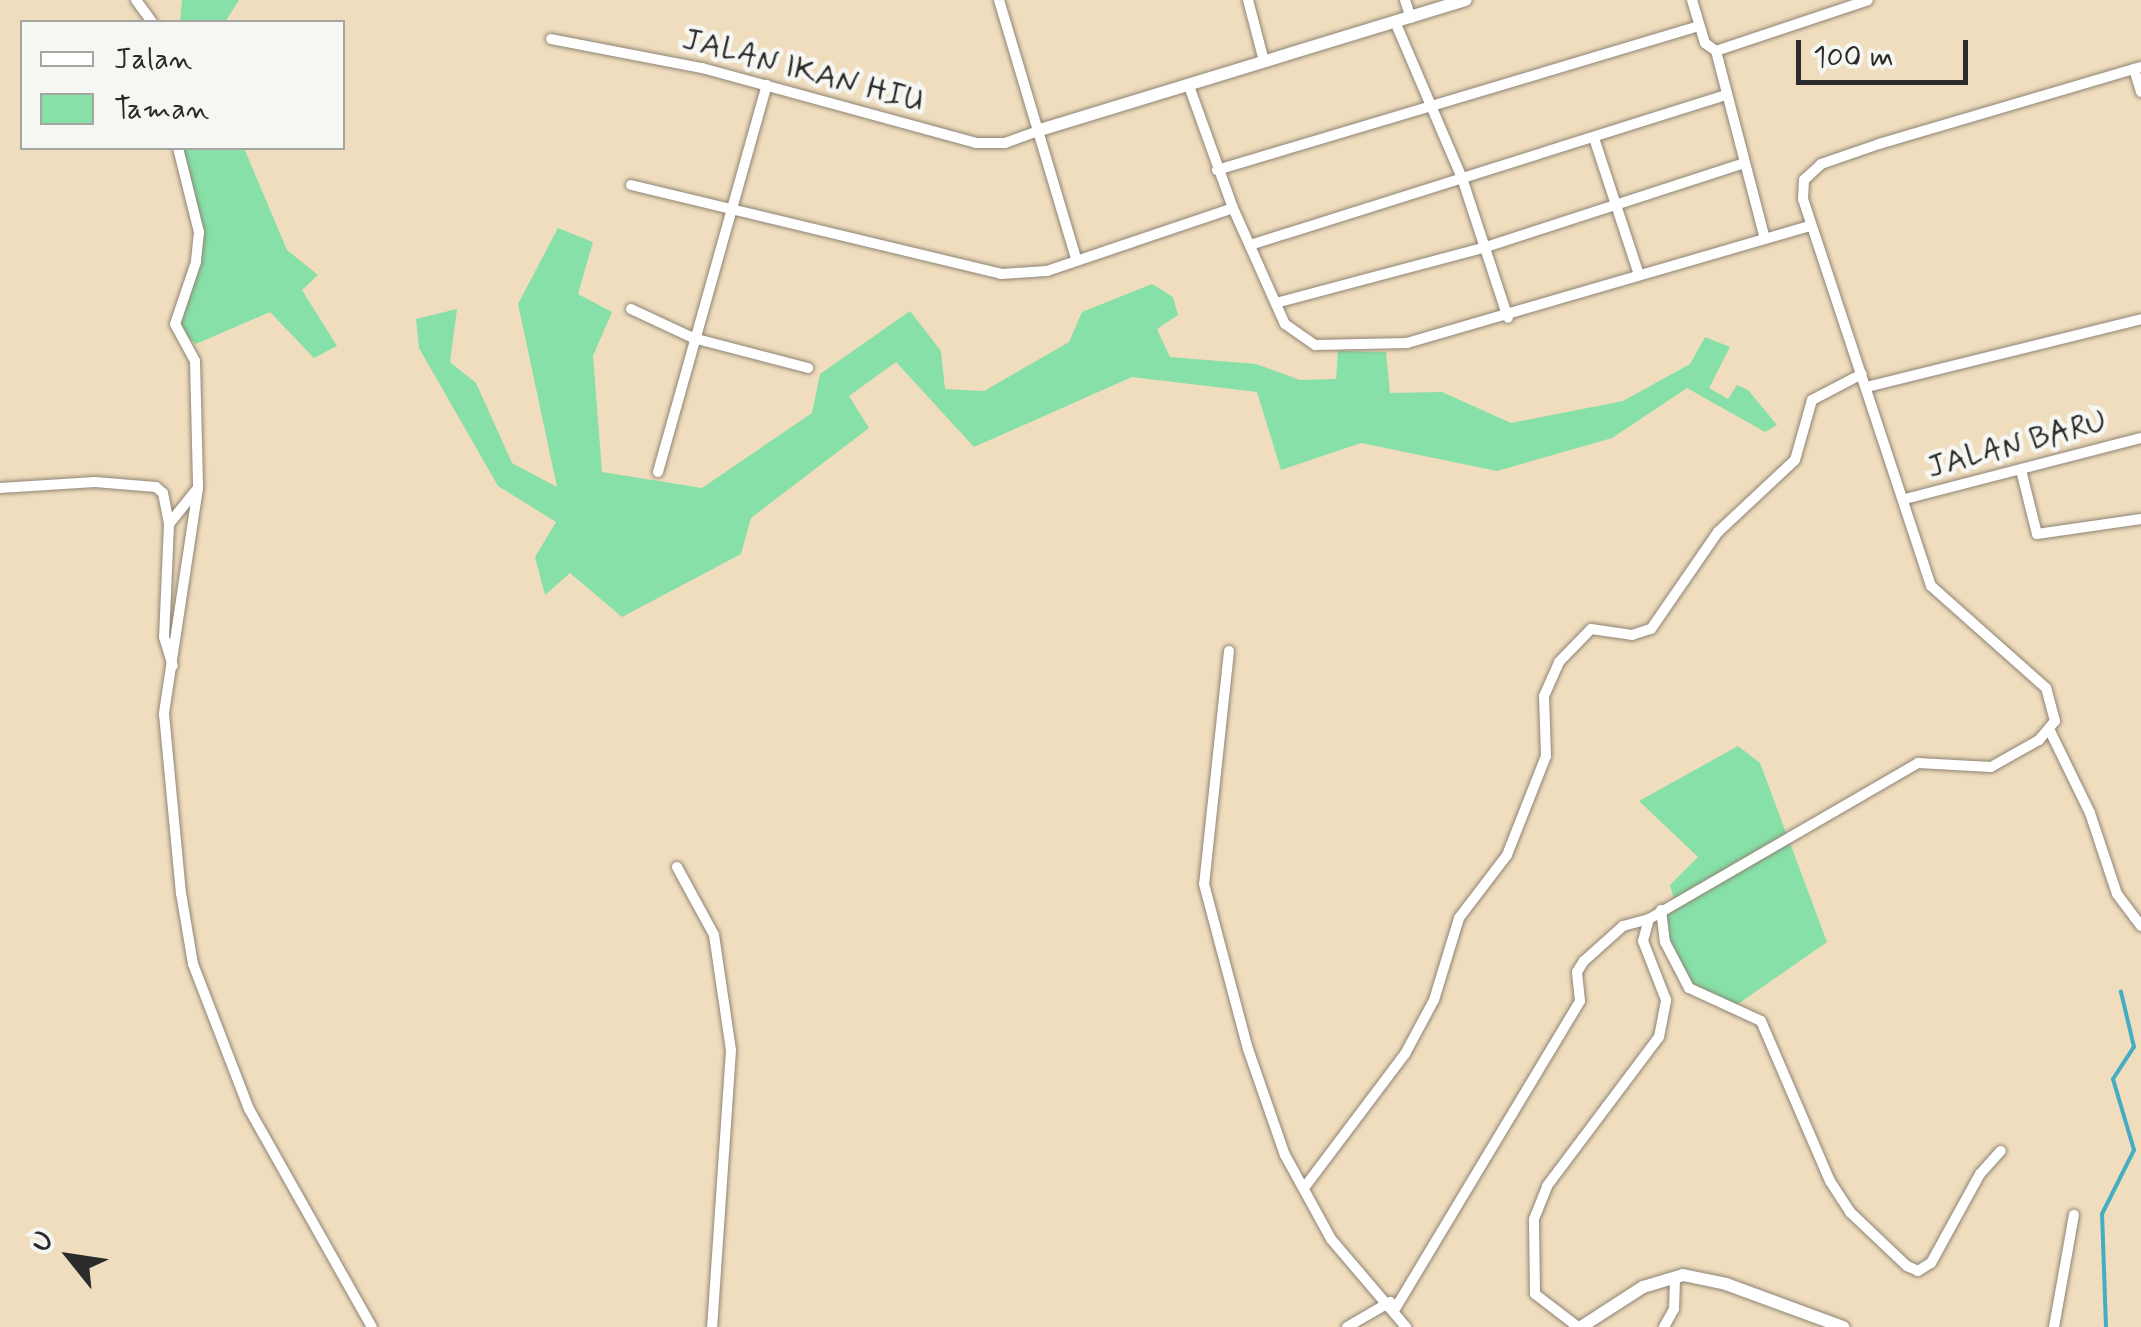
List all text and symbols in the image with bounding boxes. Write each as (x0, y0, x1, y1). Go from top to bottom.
legend (20, 20, 345, 150)
street label: JALAN IKAN HIU (675, 20, 931, 122)
scale bar (1801, 20, 1974, 82)
text: 100 m (1813, 38, 1894, 77)
text: Jalan (114, 40, 192, 79)
text: Taman (114, 90, 209, 129)
street label: JALAN BARU (1923, 402, 2111, 488)
north arrow (20, 1207, 120, 1307)
text: U (23, 1225, 64, 1259)

